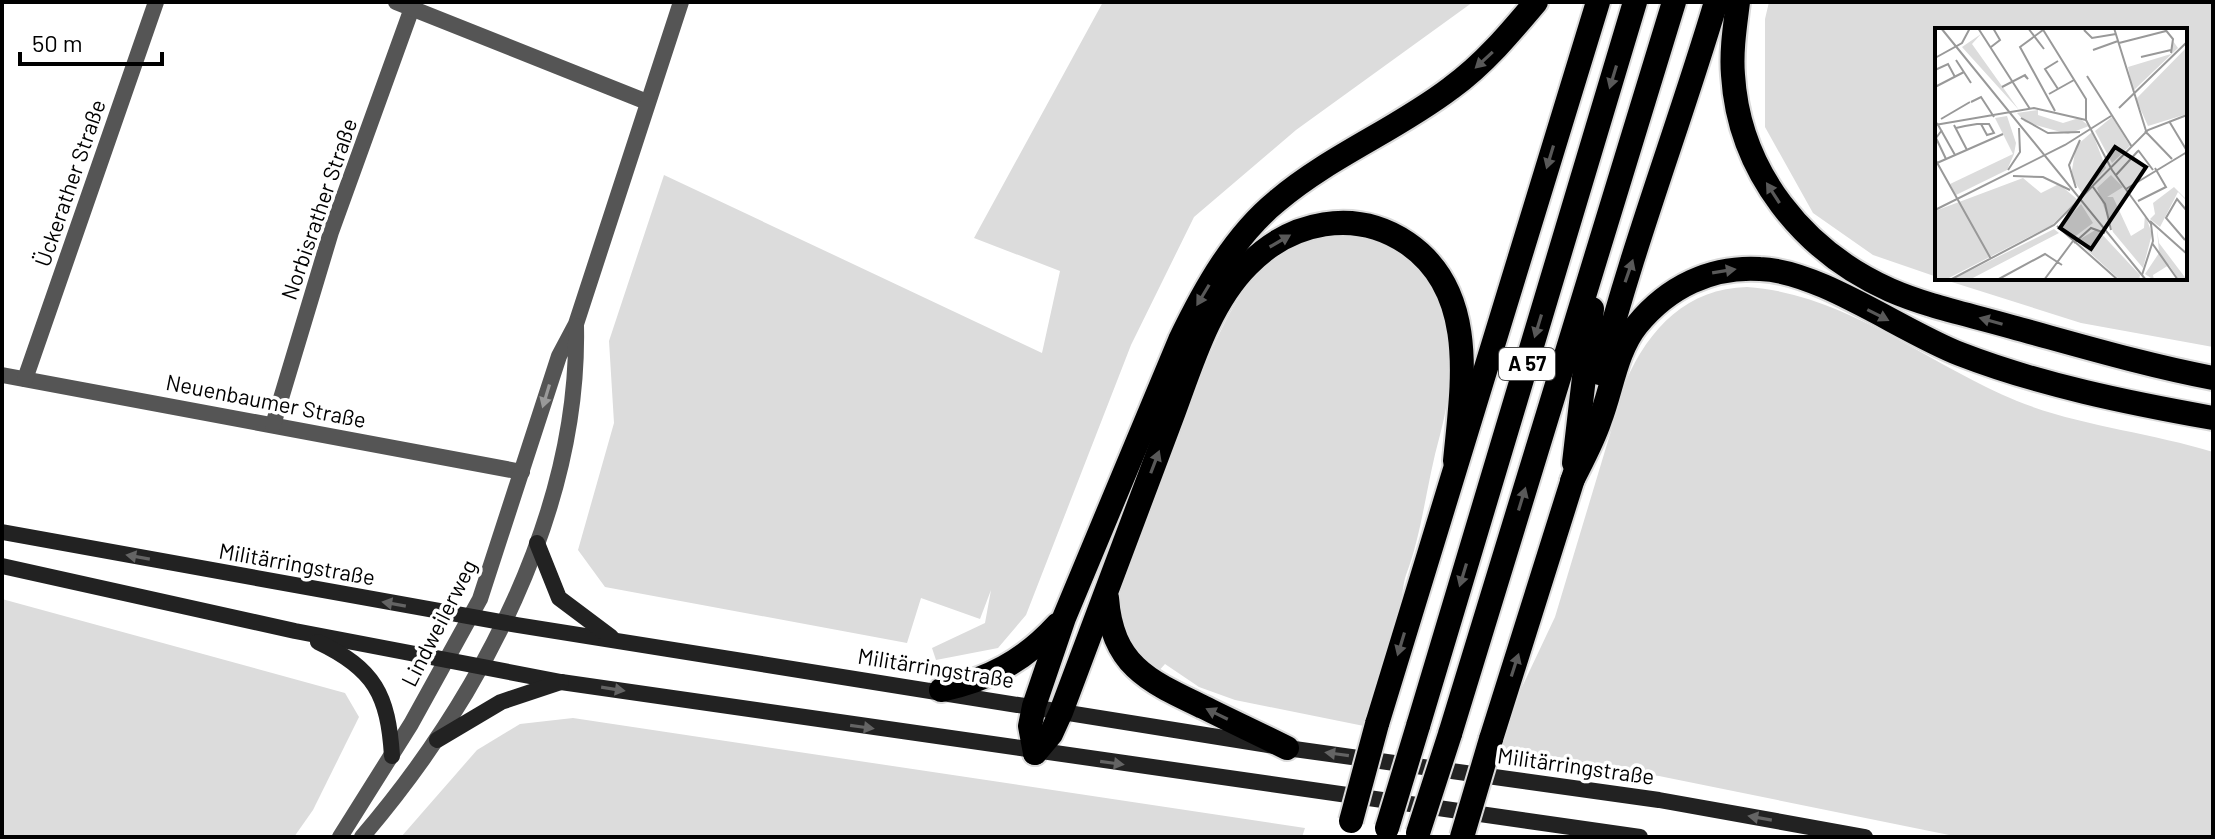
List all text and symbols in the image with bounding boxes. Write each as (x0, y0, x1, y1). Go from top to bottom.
scale bar (20, 16, 162, 66)
text: 50 m (32, 28, 83, 57)
inset map (1935, 28, 2187, 280)
one-way arrow (1475, 50, 1494, 68)
one-way arrow (1606, 65, 1619, 89)
street label: Ückerather Straße (28, 96, 110, 270)
street label: Norbisrather Straße (275, 115, 361, 303)
one-way arrow (1543, 145, 1555, 169)
one-way arrow (1766, 182, 1780, 204)
one-way arrow (1269, 234, 1291, 248)
one-way arrow (1623, 258, 1636, 282)
one-way arrow (1711, 264, 1736, 277)
one-way arrow (1196, 284, 1210, 307)
one-way arrow (1866, 309, 1889, 322)
one-way arrow (1531, 314, 1544, 338)
one-way arrow (1978, 314, 2003, 326)
road number: A 57 (1499, 348, 1555, 380)
street label: Neuenbaumer Straße (164, 368, 368, 432)
one-way arrow (539, 384, 552, 408)
one-way arrow (1149, 450, 1162, 474)
one-way arrow (1516, 486, 1529, 510)
street label: Militärringstraße (217, 536, 377, 590)
one-way arrow (125, 551, 150, 563)
street label: Lindweilerweg (395, 555, 481, 690)
one-way arrow (1456, 563, 1469, 587)
one-way arrow (381, 597, 406, 609)
one-way arrow (1394, 632, 1407, 656)
street label: Militärringstraße (856, 642, 1016, 692)
one-way arrow (1509, 652, 1522, 676)
one-way arrow (601, 684, 626, 696)
one-way arrow (1205, 707, 1229, 721)
one-way arrow (850, 721, 875, 734)
street label: Militärringstraße (1496, 741, 1656, 789)
one-way arrow (1324, 748, 1349, 761)
one-way arrow (1100, 757, 1125, 770)
one-way arrow (1748, 811, 1773, 823)

